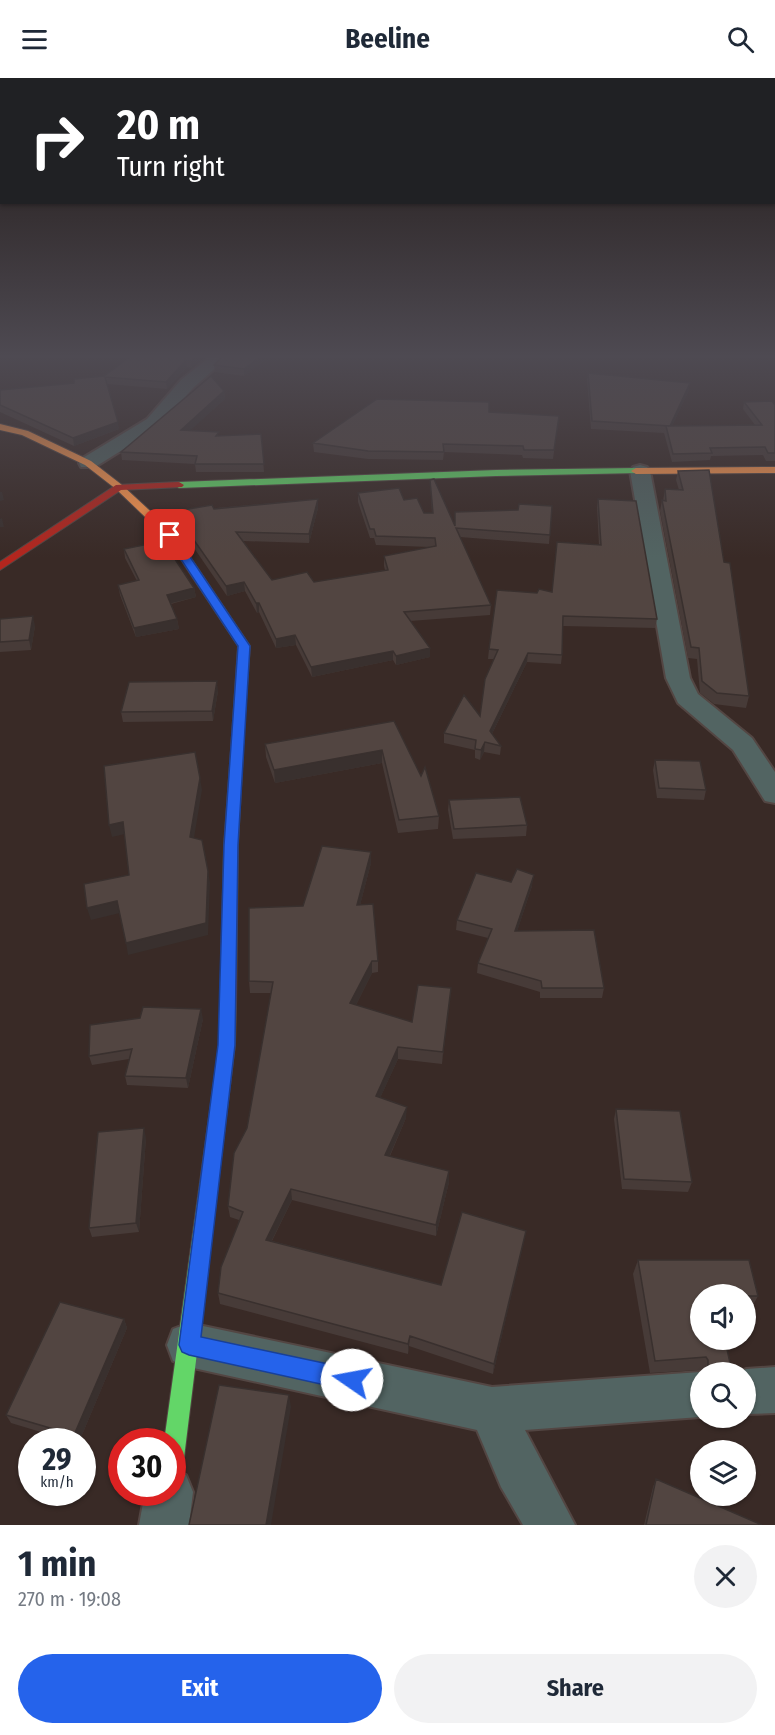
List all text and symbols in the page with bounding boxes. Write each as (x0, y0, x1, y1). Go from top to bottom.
icon: menu (18, 23, 51, 56)
text: Beeline (345, 23, 430, 55)
icon: search (724, 23, 757, 56)
text: 20 m (117, 100, 200, 150)
icon: right (18, 102, 96, 180)
text: Turn right (117, 151, 225, 183)
pin (144, 509, 195, 560)
icon: arrive (153, 518, 186, 551)
map controls (690, 1284, 756, 1506)
button: sound (690, 1284, 756, 1350)
position arrow (320, 1348, 384, 1412)
button: search (690, 1362, 756, 1428)
speed limit sign: 30 (108, 1428, 186, 1506)
button: layers (690, 1440, 756, 1506)
text: 29 (42, 1442, 72, 1478)
text: km/h (40, 1473, 74, 1491)
text: 1 min (18, 1542, 96, 1586)
button: close (694, 1545, 757, 1608)
text: 270 m · 19:08 (18, 1587, 121, 1611)
button: Exit (18, 1654, 382, 1723)
button: Share (394, 1654, 757, 1723)

